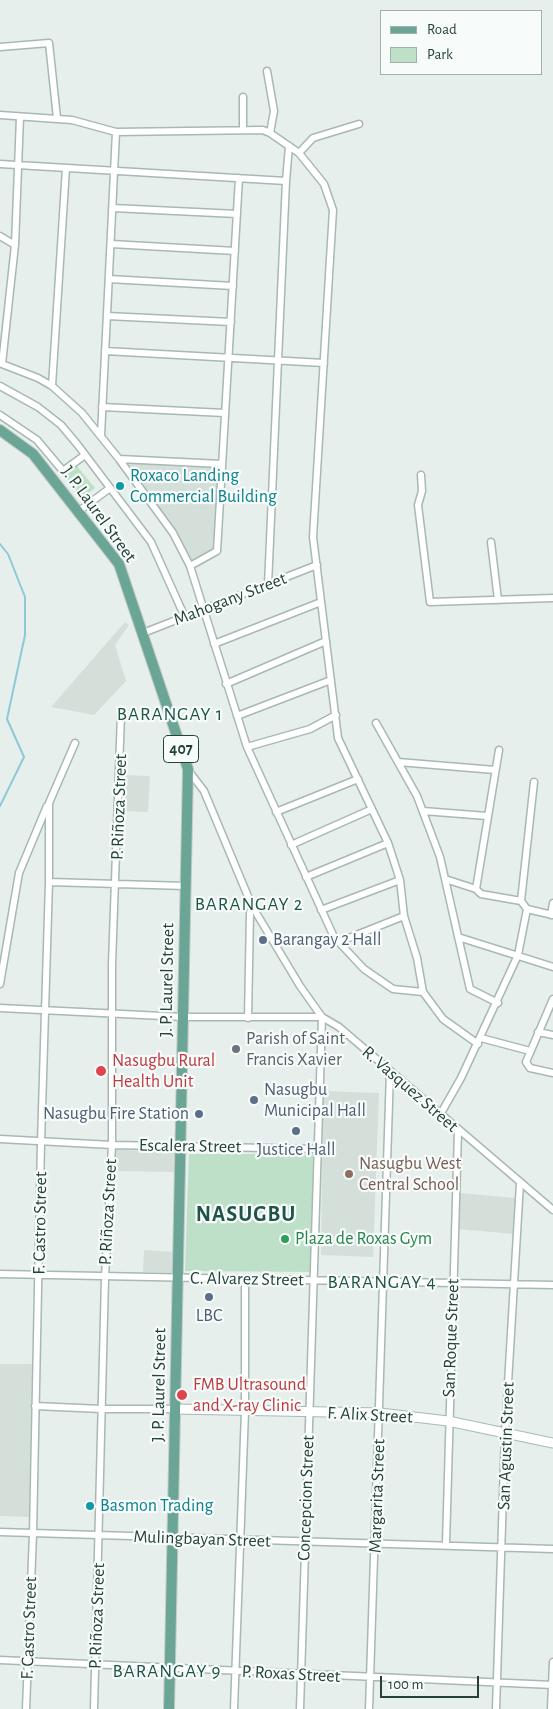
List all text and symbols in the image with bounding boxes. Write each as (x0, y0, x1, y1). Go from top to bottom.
legend (380, 10, 543, 75)
text: Road (427, 22, 457, 37)
text: Park (427, 47, 453, 62)
street label: J. P. Laurel Street (57, 462, 141, 566)
place label: Roxaco Landing Commercial Building (130, 465, 277, 508)
marker: Roxaco Landing Commercial Building (114, 480, 126, 492)
street label: Mahogany Street (170, 568, 290, 630)
district label: BARANGAY 1 (115, 703, 225, 725)
road number: 407 (164, 736, 198, 762)
street label: P. Riñoza Street (106, 753, 132, 861)
district label: BARANGAY 2 (193, 893, 305, 915)
street label: J. P. Laurel Street (155, 923, 179, 1037)
place label: Barangay 2 Hall (273, 929, 381, 951)
marker: Barangay 2 Hall (257, 934, 269, 946)
place label: Parish of Saint Francis Xavier (246, 1028, 345, 1070)
street label: R. Vasquez Street (357, 1041, 463, 1137)
marker: Parish of Saint Francis Xavier (230, 1043, 242, 1055)
place label: Nasugbu Rural Health Unit (112, 1050, 215, 1092)
marker: Nasugbu Rural Health Unit (94, 1064, 108, 1078)
place label: Nasugbu Municipal Hall (264, 1079, 366, 1122)
marker: Nasugbu Municipal Hall (248, 1094, 260, 1106)
place label: Nasugbu Fire Station (43, 1103, 189, 1125)
marker: Nasugbu Fire Station (193, 1108, 205, 1120)
marker: Justice Hall (290, 1125, 302, 1137)
street label: Escalera Street (139, 1134, 241, 1158)
place label: Justice Hall (257, 1139, 335, 1161)
place label: Nasugbu West Central School (359, 1153, 461, 1196)
street label: P. Riñoza Street (94, 1158, 122, 1266)
marker: Nasugbu West Central School (343, 1168, 355, 1180)
street label: F. Castro Street (28, 1171, 52, 1275)
district label: NASUGBU (195, 1201, 297, 1227)
place label: Plaza de Roxas Gym (295, 1228, 432, 1250)
marker: Plaza de Roxas Gym (279, 1233, 291, 1245)
street label: C. Alvarez Street (190, 1267, 304, 1291)
district label: BARANGAY 4 (326, 1271, 438, 1293)
street label: San Roque Street (438, 1278, 464, 1398)
marker: LBC (203, 1291, 215, 1303)
place label: LBC (196, 1305, 222, 1327)
street label: J. P. Laurel Street (147, 1328, 171, 1442)
place label: FMB Ultrasound and X-ray Clinic (193, 1374, 306, 1416)
street label: San Agustin Street (493, 1382, 519, 1510)
marker: FMB Ultrasound and X-ray Clinic (175, 1388, 189, 1402)
street label: F. Alix Street (327, 1402, 413, 1428)
street label: Concepcion Street (293, 1435, 319, 1561)
street label: Margarita Street (364, 1439, 390, 1553)
place label: Basmon Trading (100, 1495, 213, 1517)
marker: Basmon Trading (84, 1500, 96, 1512)
street label: Mulingbayan Street (133, 1526, 271, 1552)
street label: P. Riñoza Street (84, 1562, 110, 1670)
street label: F. Castro Street (16, 1576, 42, 1680)
district label: BARANGAY 9 (111, 1660, 223, 1682)
street label: P. Roxas Street (241, 1661, 341, 1687)
scale bar (383, 1666, 482, 1698)
text: 100 m (388, 1677, 423, 1692)

